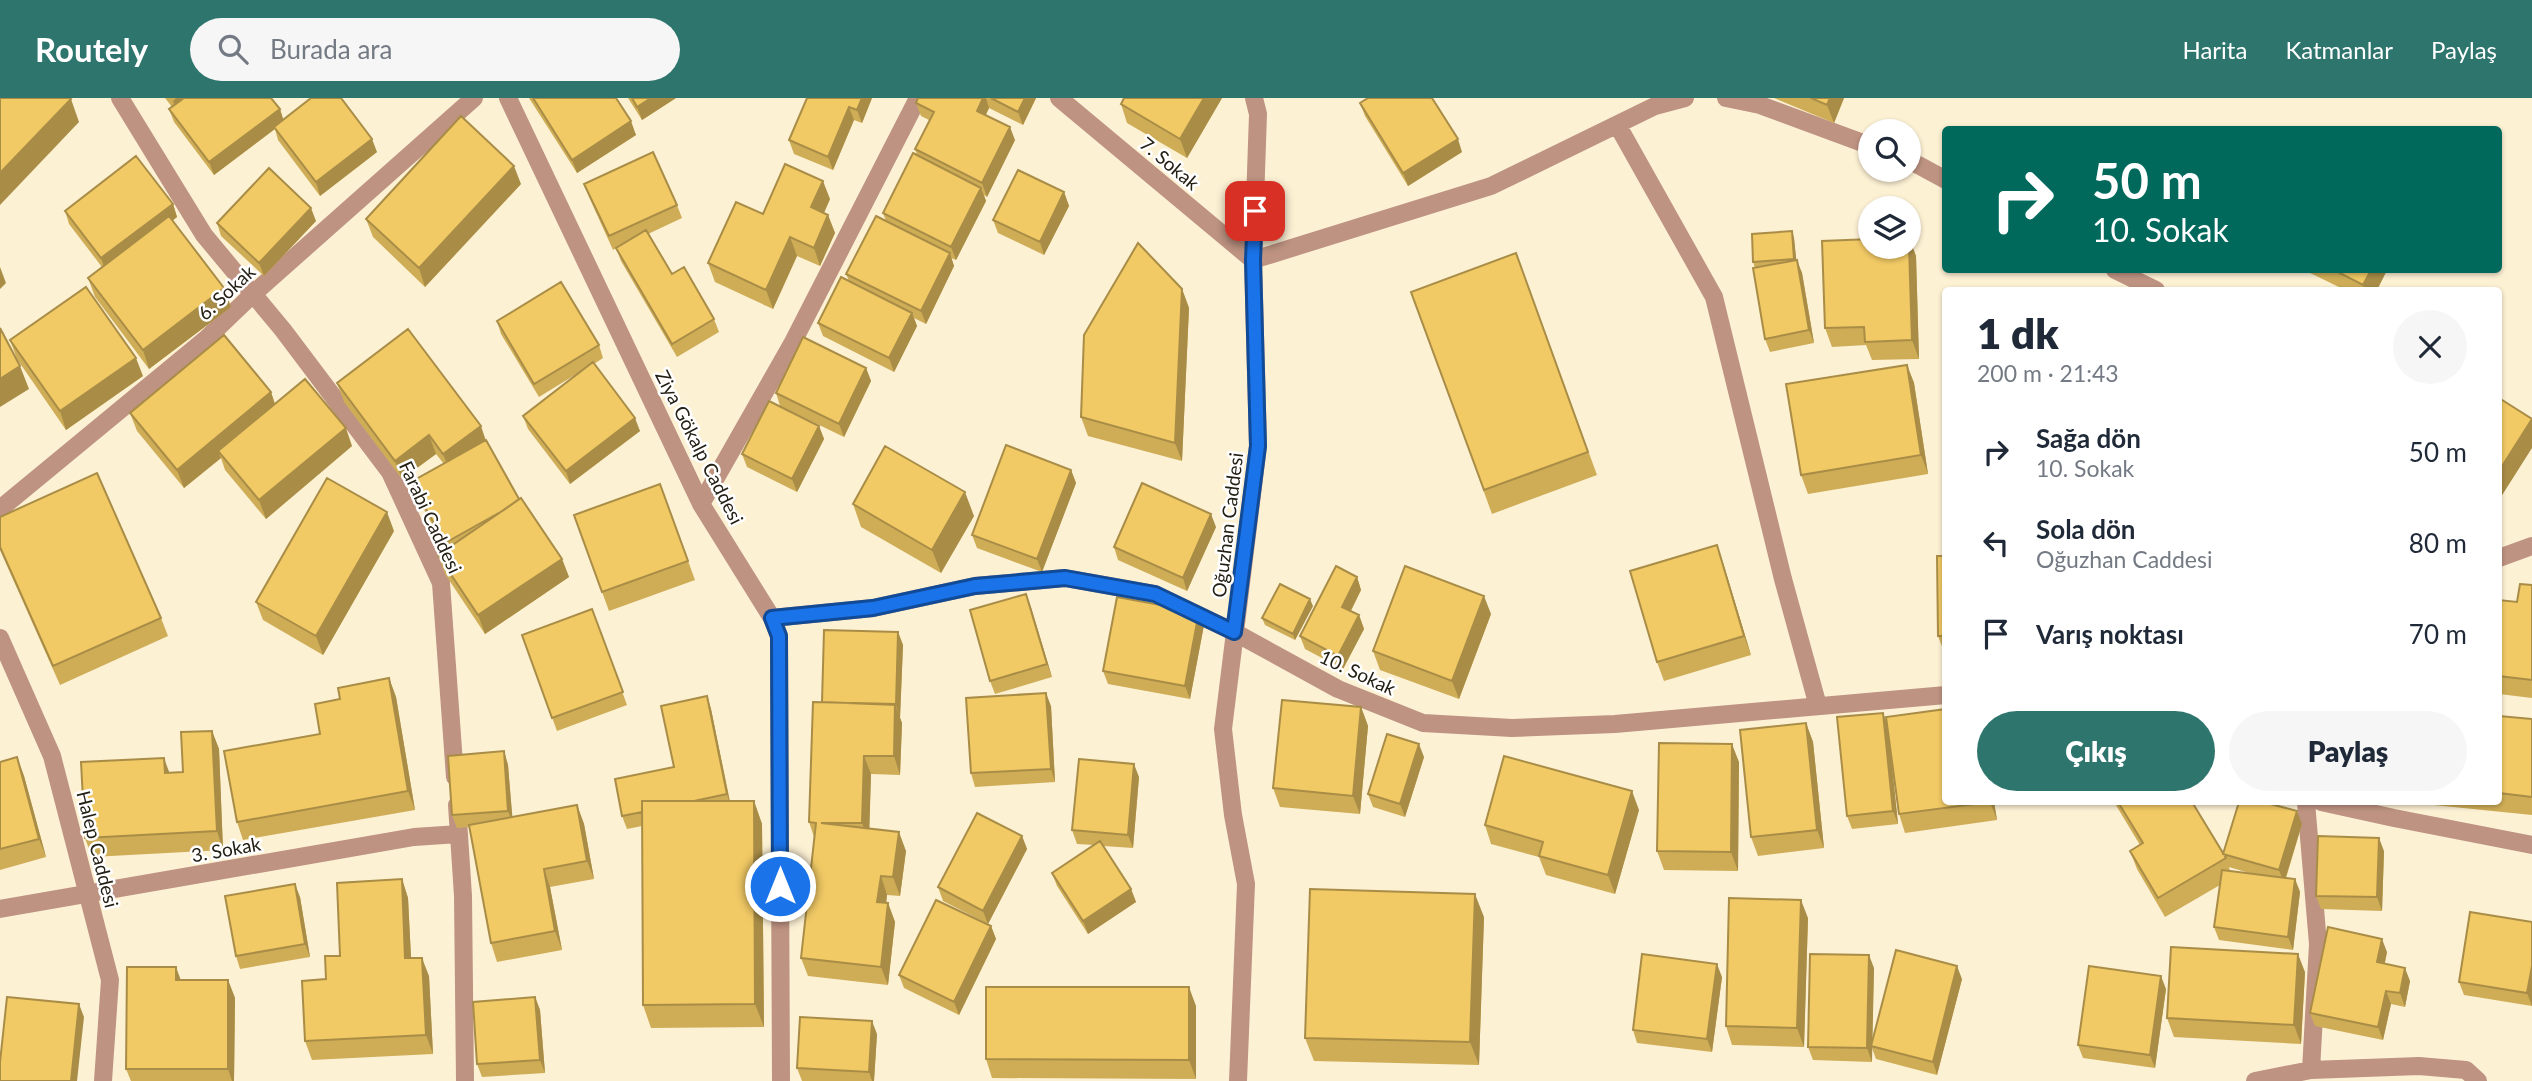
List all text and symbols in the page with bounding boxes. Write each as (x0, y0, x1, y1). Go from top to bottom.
search box (190, 18, 680, 81)
text: Routely (35, 29, 148, 69)
icon: search (214, 30, 252, 68)
text: Burada ara (270, 33, 393, 65)
text: Harita (2182, 35, 2247, 64)
text: Katmanlar (2285, 35, 2393, 64)
text: Paylaş (2431, 35, 2497, 64)
map controls (1858, 119, 1921, 259)
button: search (1858, 119, 1921, 182)
street label: 7. Sokak (1136, 132, 1205, 195)
text: 50 m (2092, 151, 2202, 209)
icon: right (1977, 154, 2068, 245)
pin (1225, 181, 1285, 241)
icon: arrive (1236, 192, 1274, 230)
button: layers (1858, 196, 1921, 259)
text: 10. Sokak (2092, 210, 2229, 249)
street label: 6. Sokak (193, 259, 260, 324)
text: 1 dk (1977, 308, 2059, 358)
button: close (2393, 310, 2467, 384)
text: 200 m · 21:43 (1977, 359, 2119, 387)
street label: Ziya Gökalp Caddesi (651, 366, 749, 528)
text: Sağa dön (2036, 422, 2141, 454)
icon: right (1977, 433, 2015, 471)
text: 50 m (2409, 436, 2467, 468)
street label: Oğuzhan Caddesi (1207, 451, 1247, 599)
text: 10. Sokak (2036, 454, 2134, 482)
street label: Farabi Caddesi (395, 457, 467, 577)
text: Sola dön (2036, 513, 2136, 545)
icon: left (1977, 524, 2015, 562)
text: 80 m (2409, 527, 2467, 559)
text: Oğuzhan Caddesi (2036, 545, 2213, 573)
icon: arrive (1977, 615, 2015, 653)
text: Varış noktası (2036, 618, 2184, 650)
text: 70 m (2409, 618, 2467, 650)
street label: 10. Sokak (1316, 644, 1400, 700)
button: Çıkış (1977, 711, 2215, 791)
button: Paylaş (2229, 711, 2467, 791)
street label: Halep Caddesi (72, 788, 124, 910)
street label: 3. Sokak (189, 832, 263, 866)
position arrow (743, 849, 817, 923)

